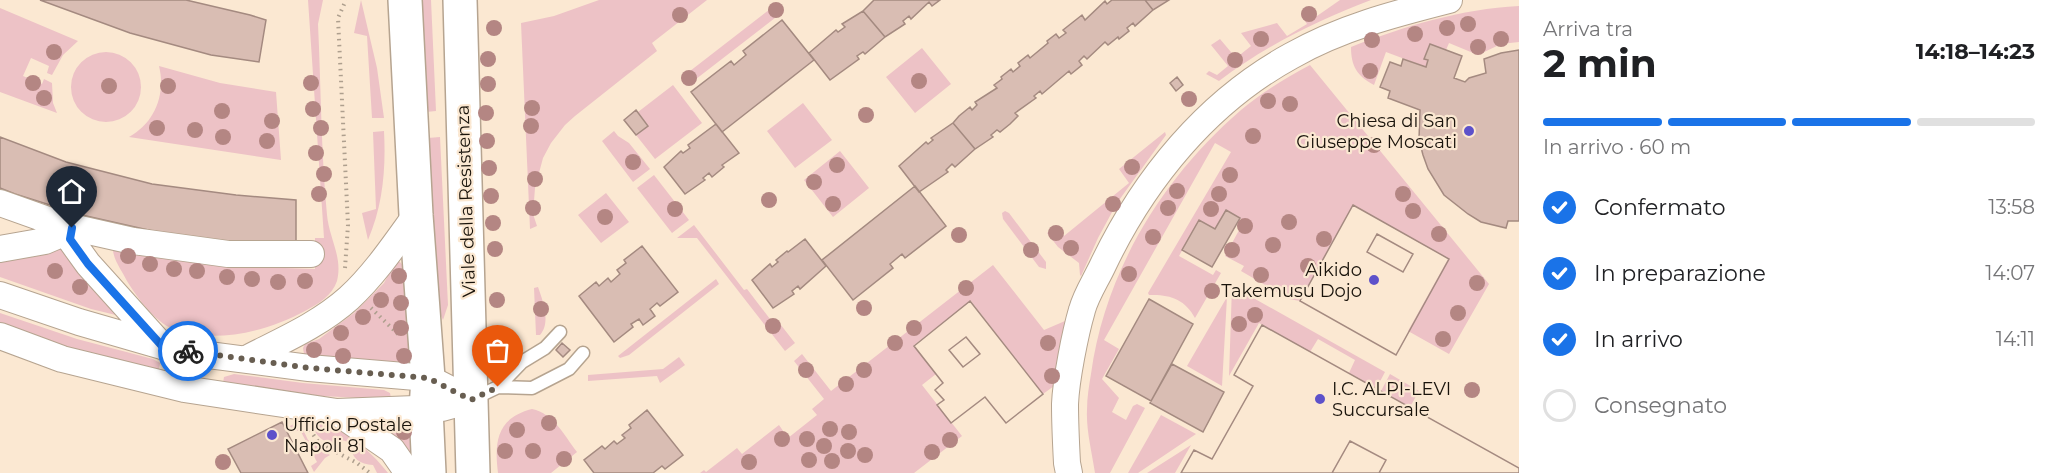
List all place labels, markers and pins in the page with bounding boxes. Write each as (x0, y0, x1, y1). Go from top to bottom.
place label: Chiesa di San Giuseppe Moscati (1296, 110, 1457, 153)
marker: Chiesa di San Giuseppe Moscati (1462, 124, 1476, 138)
pin (46, 166, 97, 228)
place label: Aikido Takemusu Dojo (1221, 259, 1362, 302)
marker: Aikido Takemusu Dojo (1367, 273, 1381, 287)
pin (472, 325, 523, 387)
place label: I.C. ALPI-LEVI Succursale (1332, 378, 1451, 421)
marker: I.C. ALPI-LEVI Succursale (1313, 392, 1327, 406)
place label: Ufficio Postale Napoli 81 (284, 414, 412, 457)
marker: Ufficio Postale Napoli 81 (265, 428, 279, 442)

